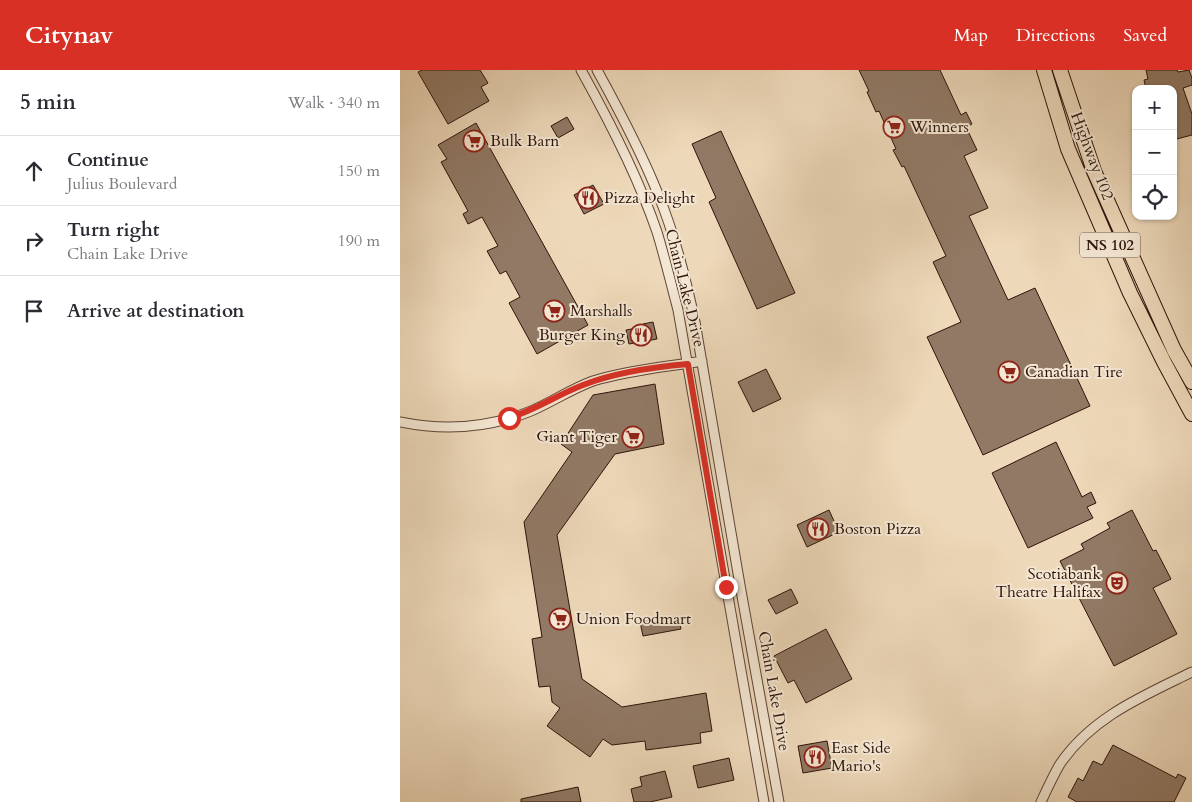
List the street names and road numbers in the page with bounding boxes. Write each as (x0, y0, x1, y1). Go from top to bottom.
street label: Highway 102 (1065, 109, 1119, 203)
street label: Chain Lake Drive (660, 227, 710, 349)
road number: NS 102 (1080, 232, 1140, 258)
street label: Chain Lake Drive (753, 629, 795, 753)

